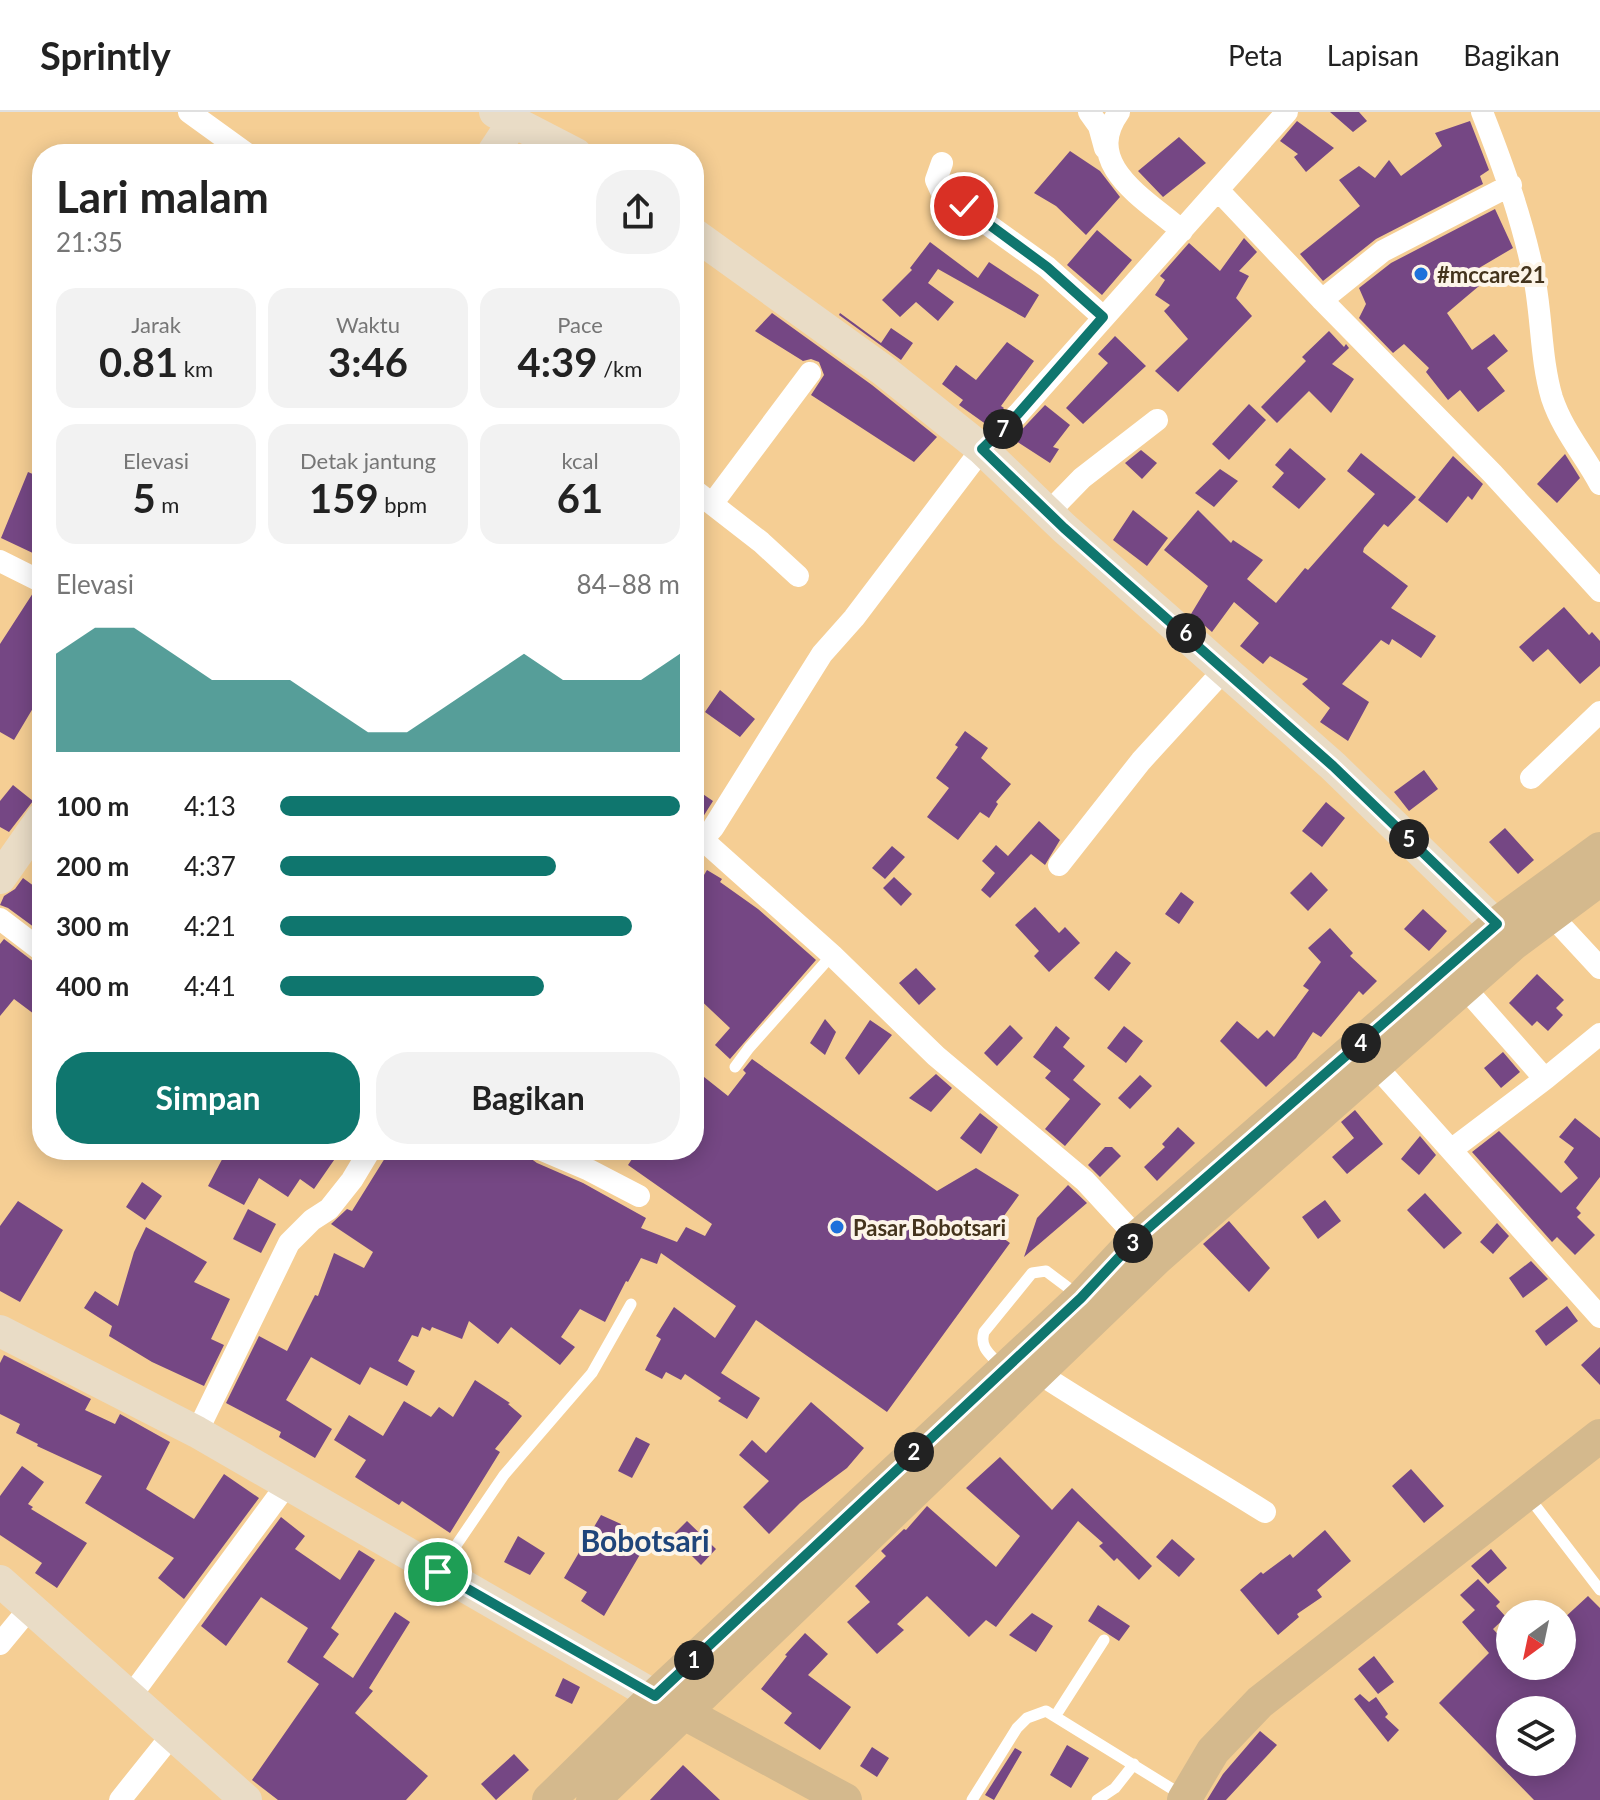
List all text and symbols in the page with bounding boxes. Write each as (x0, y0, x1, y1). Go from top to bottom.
text: Sprintly (40, 32, 171, 78)
text: Peta (1228, 38, 1283, 72)
text: Lapisan (1327, 38, 1419, 72)
text: Bagikan (1463, 38, 1560, 72)
text: Lari malam (56, 170, 269, 222)
button: share (596, 170, 680, 254)
pin (930, 172, 998, 240)
icon: check (942, 184, 986, 228)
text: 21:35 (56, 226, 123, 258)
place label: #mccare21 (1437, 261, 1546, 288)
marker: #mccare21 (1412, 265, 1430, 283)
text: Jarak (131, 311, 181, 338)
text: Waktu (336, 311, 400, 338)
text: Pace (557, 311, 603, 338)
text: 0.81 (99, 338, 178, 386)
text: 3:46 (328, 338, 408, 386)
text: 4:39 (518, 338, 598, 386)
text: km (178, 355, 213, 382)
text: /km (598, 355, 642, 382)
pin: 7 (983, 409, 1023, 449)
text: 7 (997, 415, 1009, 442)
text: Elevasi (123, 447, 189, 474)
text: Detak jantung (300, 447, 436, 474)
text: kcal (561, 447, 599, 474)
text: 5 (133, 474, 156, 522)
text: 159 (309, 474, 379, 522)
text: 61 (557, 474, 603, 522)
text: m (156, 491, 179, 518)
text: bpm (379, 491, 427, 518)
text: Elevasi (56, 568, 134, 600)
text: 84–88 m (577, 568, 680, 600)
pin: 6 (1166, 613, 1206, 653)
text: 6 (1180, 619, 1192, 646)
text: 100 m (56, 790, 129, 822)
text: 4:13 (184, 790, 236, 822)
pin: 5 (1389, 819, 1429, 859)
text: 5 (1403, 825, 1415, 852)
text: 200 m (56, 850, 129, 882)
text: 4:37 (184, 850, 236, 882)
text: 300 m (56, 910, 129, 942)
text: 4:21 (184, 910, 236, 942)
text: 400 m (56, 970, 129, 1002)
text: 4:41 (184, 970, 236, 1002)
pin: 4 (1341, 1023, 1381, 1063)
text: 4 (1355, 1029, 1367, 1056)
button: Simpan (56, 1052, 360, 1144)
button: Bagikan (376, 1052, 680, 1144)
place label: Pasar Bobotsari (853, 1214, 1006, 1241)
marker: Pasar Bobotsari (828, 1218, 846, 1236)
pin: 3 (1113, 1223, 1153, 1263)
text: 3 (1127, 1229, 1139, 1256)
pin: 2 (894, 1432, 934, 1472)
text: 2 (908, 1438, 920, 1465)
district label: Bobotsari (580, 1522, 710, 1558)
pin (404, 1538, 472, 1606)
icon: arrive (416, 1550, 460, 1594)
north arrow (1496, 1600, 1576, 1680)
map controls (1496, 1600, 1576, 1776)
pin: 1 (674, 1640, 714, 1680)
text: 1 (688, 1646, 700, 1673)
button: layers (1496, 1696, 1576, 1776)

